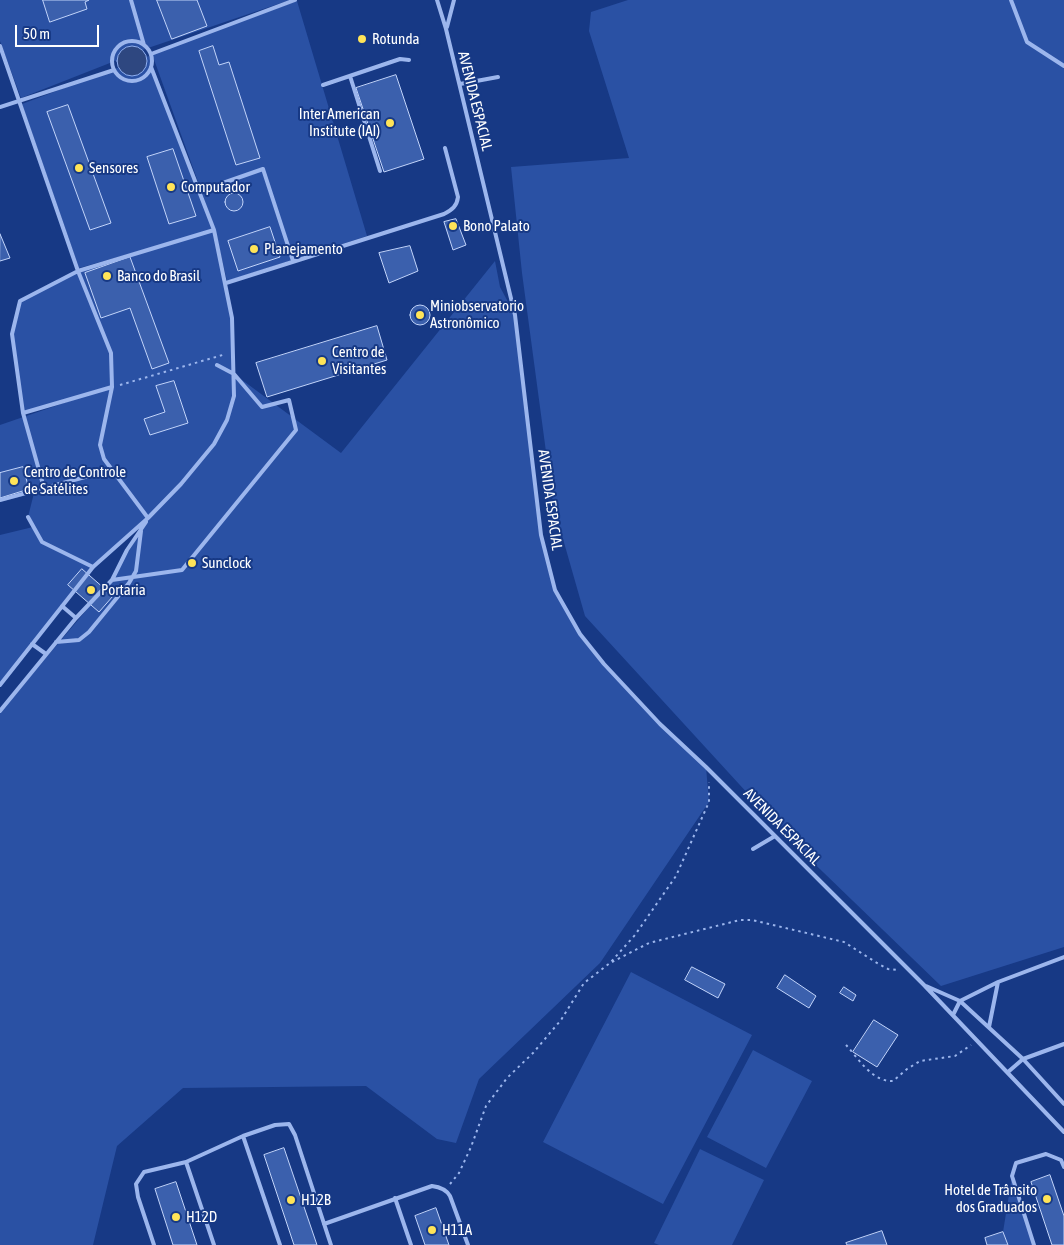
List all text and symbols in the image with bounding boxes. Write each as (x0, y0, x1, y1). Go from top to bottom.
scale bar (18, 15, 101, 47)
text: 50 m (23, 25, 50, 42)
place label: Rotunda (372, 30, 419, 48)
marker: Rotunda (356, 33, 368, 45)
street label: AVENIDA ESPACIAL (454, 49, 496, 153)
place label: Inter American Institute (IAI) (299, 105, 380, 140)
marker: Inter American Institute (IAI) (384, 117, 396, 129)
place label: Sensores (89, 159, 138, 177)
marker: Sensores (73, 162, 85, 174)
place label: Computador (181, 178, 250, 196)
marker: Computador (165, 181, 177, 193)
place label: Bono Palato (463, 217, 530, 235)
marker: Bono Palato (447, 220, 459, 232)
place label: Planejamento (264, 240, 343, 258)
marker: Planejamento (248, 243, 260, 255)
place label: Banco do Brasil (117, 267, 200, 285)
marker: Banco do Brasil (101, 270, 113, 282)
place label: Miniobservatorio Astronômico (430, 297, 524, 332)
marker: Miniobservatorio Astronômico (414, 309, 426, 321)
place label: Centro de Visitantes (332, 343, 386, 378)
marker: Centro de Visitantes (316, 355, 328, 367)
street label: AVENIDA ESPACIAL (534, 448, 566, 552)
place label: Centro de Controle de Satélites (24, 463, 126, 498)
marker: Centro de Controle de Satélites (8, 475, 20, 487)
place label: Sunclock (202, 554, 251, 572)
marker: Sunclock (186, 557, 198, 569)
place label: Portaria (101, 581, 146, 599)
marker: Portaria (85, 584, 97, 596)
street label: AVENIDA ESPACIAL (740, 785, 824, 869)
place label: Hotel de Trânsito dos Graduados (944, 1181, 1037, 1216)
place label: H12B (301, 1191, 331, 1209)
marker: Hotel de Trânsito dos Graduados (1041, 1193, 1053, 1205)
marker: H12B (285, 1194, 297, 1206)
place label: H12D (186, 1208, 217, 1226)
marker: H12D (170, 1211, 182, 1223)
place label: H11A (442, 1221, 472, 1239)
marker: H11A (426, 1224, 438, 1236)

